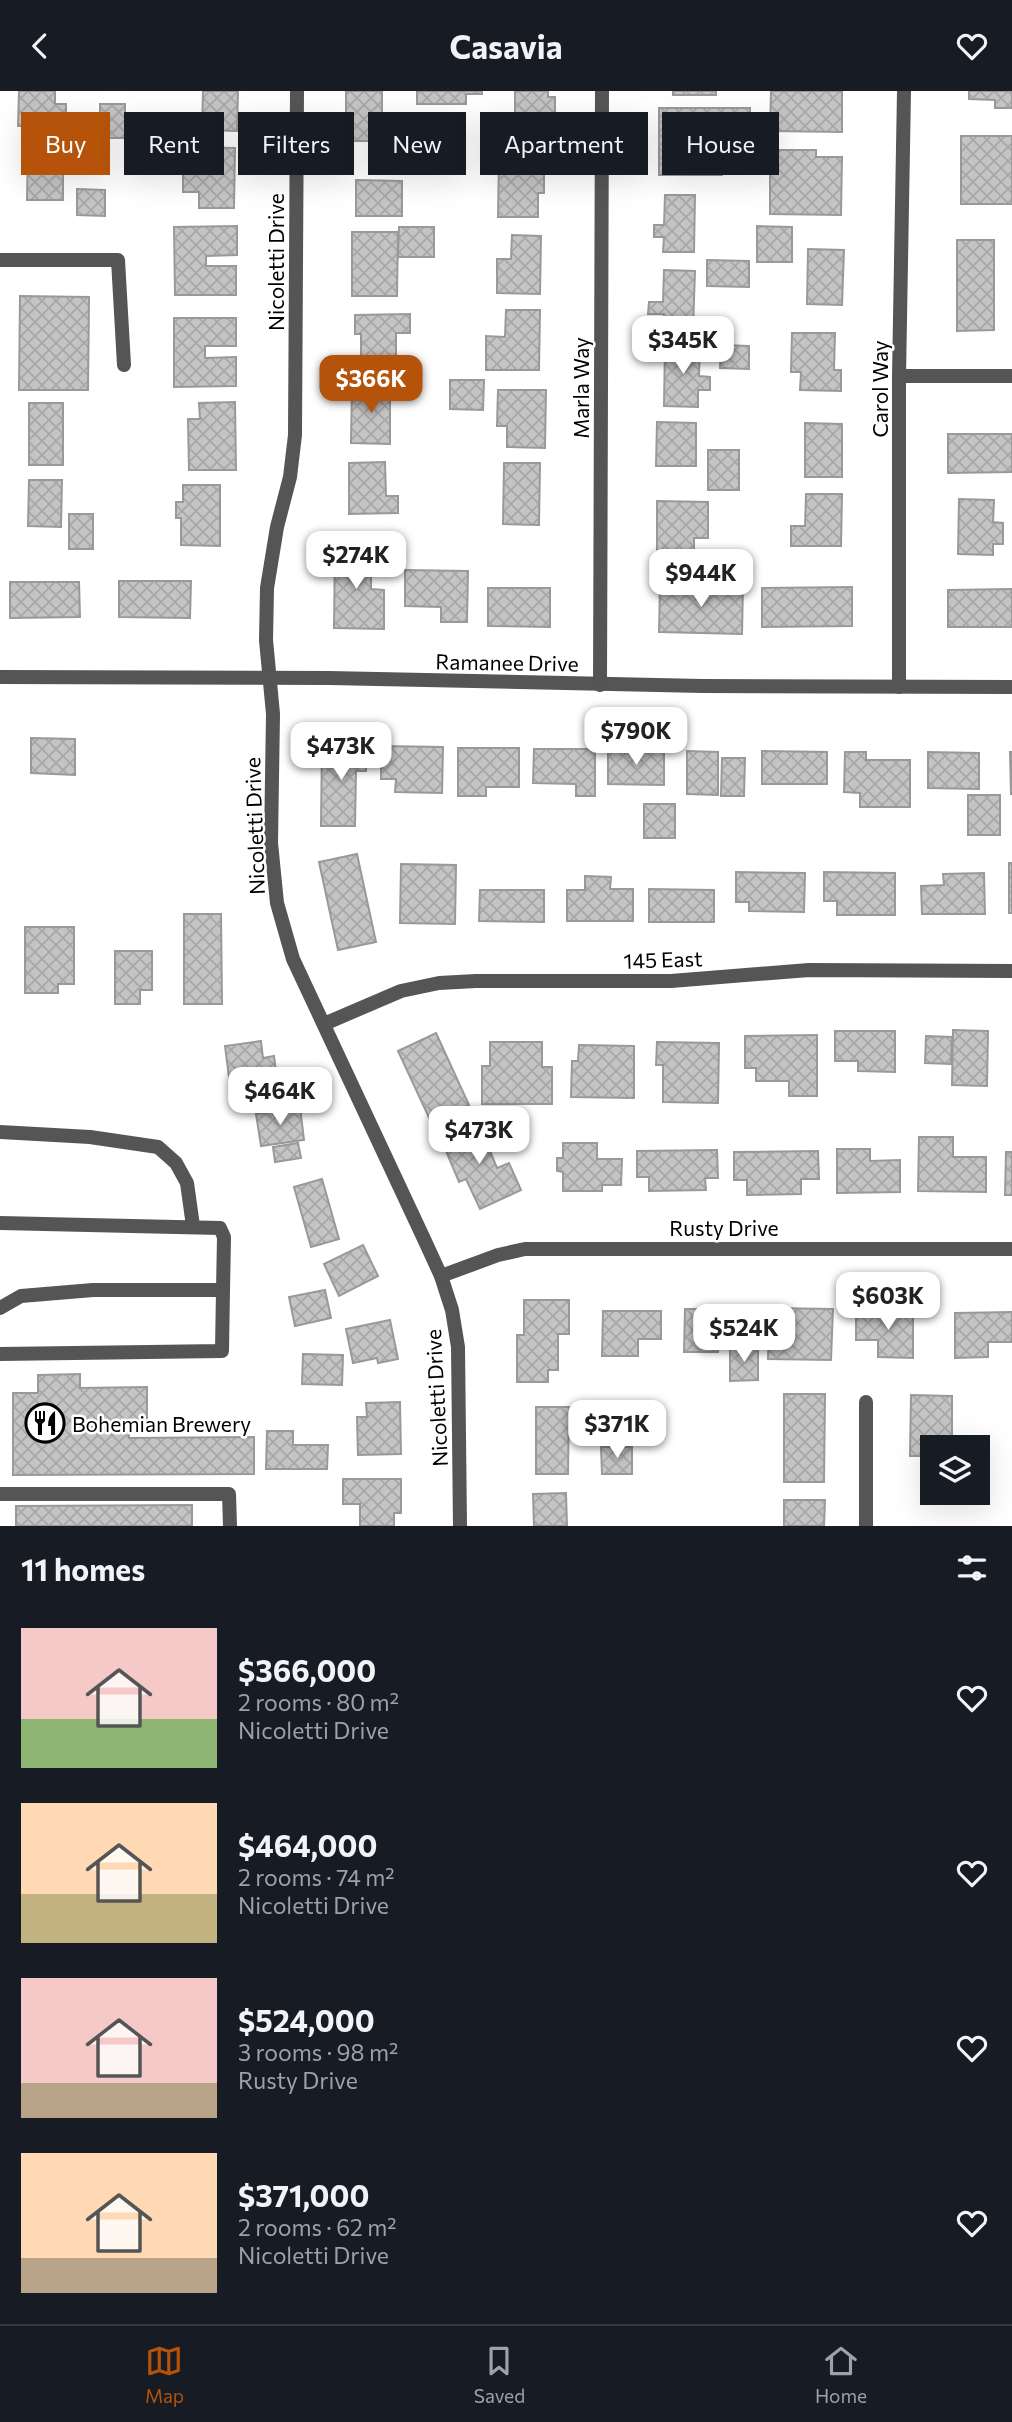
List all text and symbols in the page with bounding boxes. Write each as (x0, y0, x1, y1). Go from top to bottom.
text: Casavia (449, 26, 563, 66)
icon: back (21, 27, 59, 65)
icon: heart (953, 27, 991, 65)
chip: Buy (21, 112, 110, 175)
chip: Rent (124, 112, 224, 175)
chip: Filters (238, 112, 354, 175)
chip: New (368, 112, 466, 175)
chip: Apartment (480, 112, 648, 175)
chip: House (662, 112, 779, 175)
street label: Nicoletti Drive (263, 193, 288, 331)
pin: $345K (634, 317, 732, 376)
text: $345K (648, 325, 718, 353)
street label: Marla Way (568, 337, 593, 439)
street label: Carol Way (867, 340, 892, 438)
pin: $366K (322, 355, 420, 415)
text: $366K (335, 364, 407, 392)
pin: $274K (307, 531, 405, 591)
text: $274K (322, 540, 390, 568)
pin: $944K (652, 549, 750, 609)
text: $944K (665, 558, 737, 586)
street label: Ramanee Drive (435, 648, 579, 676)
pin: $790K (587, 707, 685, 767)
text: $790K (600, 716, 672, 744)
pin: $473K (292, 723, 390, 782)
text: $473K (307, 731, 375, 759)
street label: Nicoletti Drive (239, 757, 269, 895)
street label: 145 East (623, 945, 703, 973)
pin: $464K (231, 1067, 329, 1127)
text: $464K (244, 1076, 316, 1104)
pin: $473K (430, 1107, 528, 1166)
text: $473K (445, 1115, 513, 1143)
street label: Rusty Drive (669, 1215, 779, 1240)
pin: $603K (839, 1273, 937, 1332)
text: $603K (852, 1281, 924, 1309)
pin: $524K (695, 1305, 793, 1364)
text: $524K (709, 1313, 779, 1341)
street label: Nicoletti Drive (420, 1329, 452, 1467)
pin: $371K (568, 1401, 666, 1460)
restaurant icon: Bohemian Brewery (24, 1402, 66, 1444)
text: $371K (584, 1409, 650, 1437)
place label: Bohemian Brewery (72, 1411, 251, 1436)
map controls (920, 1435, 990, 1505)
button: layers (920, 1435, 990, 1505)
icon: filters (953, 1549, 991, 1587)
text: 11 homes (21, 1550, 145, 1587)
text: $366,000 (238, 1651, 376, 1688)
icon: home (77, 1656, 161, 1740)
icon: heart (953, 1679, 991, 1717)
text: 2 rooms · 80 m² (238, 1688, 399, 1716)
text: Nicoletti Drive (238, 1716, 389, 1744)
text: $464,000 (238, 1826, 377, 1863)
icon: home (77, 1831, 161, 1915)
icon: heart (953, 1854, 991, 1892)
text: 2 rooms · 74 m² (238, 1863, 394, 1891)
text: Nicoletti Drive (238, 1891, 389, 1919)
text: $524,000 (238, 2001, 375, 2038)
icon: home (77, 2006, 161, 2090)
icon: heart (953, 2029, 991, 2067)
text: 3 rooms · 98 m² (238, 2038, 398, 2066)
text: Rusty Drive (238, 2066, 358, 2094)
text: $371,000 (238, 2176, 369, 2213)
icon: home (77, 2181, 161, 2265)
icon: heart (953, 2204, 991, 2242)
text: 2 rooms · 62 m² (238, 2213, 397, 2241)
text: Nicoletti Drive (238, 2241, 389, 2269)
tab: Map (145, 2342, 184, 2407)
tab: Saved (474, 2342, 525, 2407)
tab: Home (815, 2342, 867, 2407)

